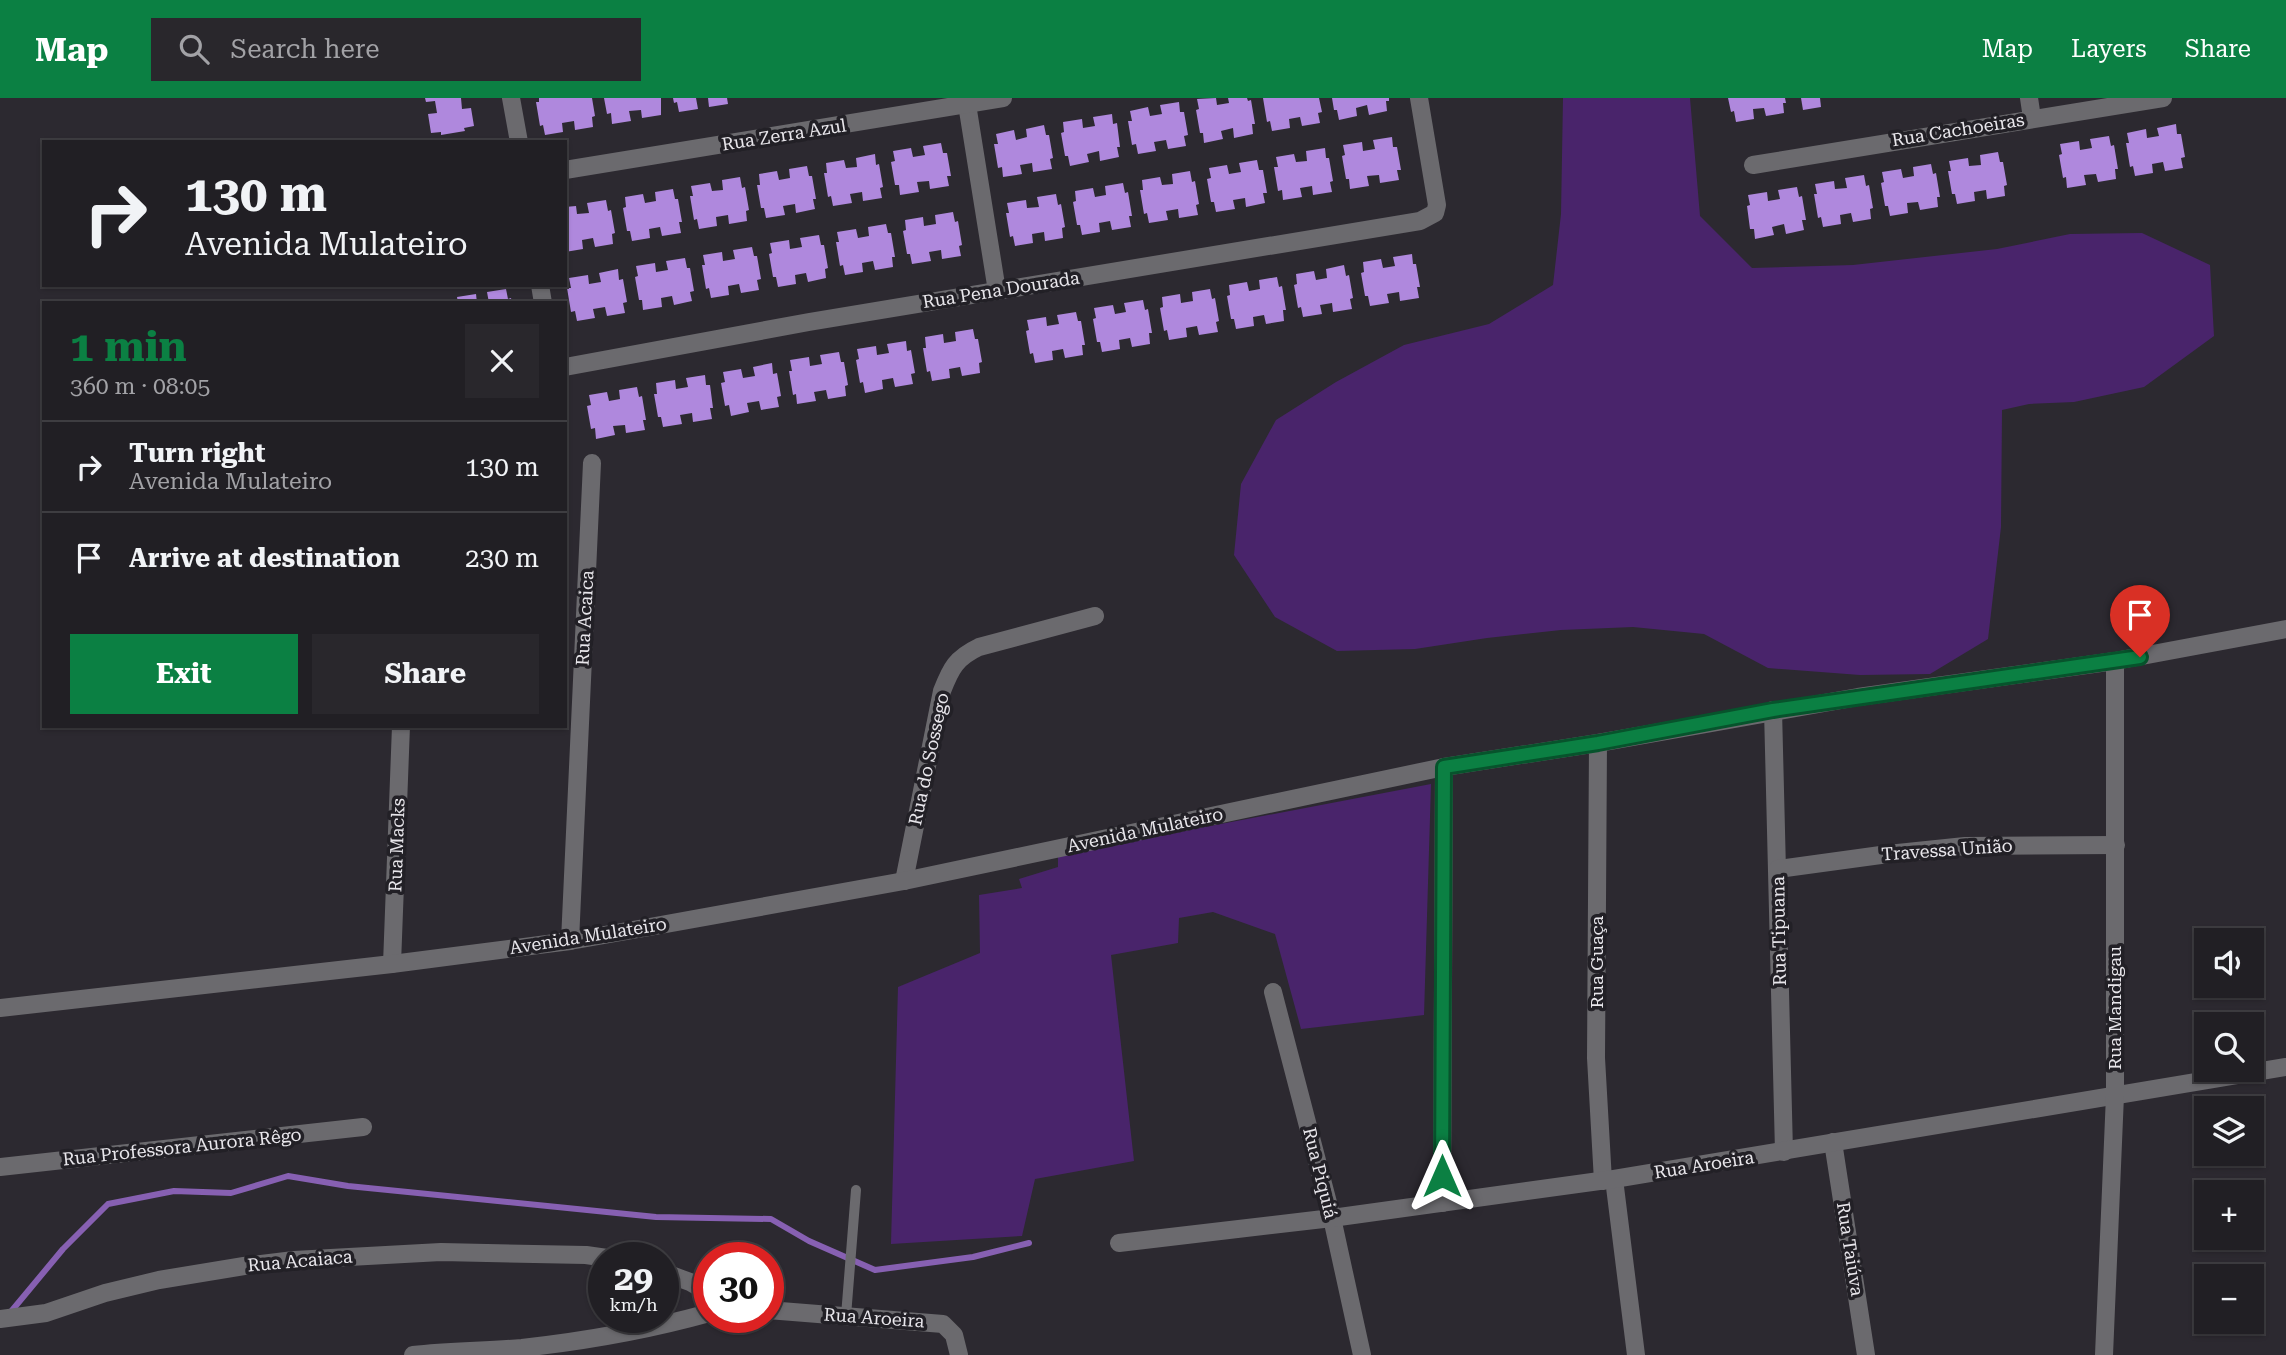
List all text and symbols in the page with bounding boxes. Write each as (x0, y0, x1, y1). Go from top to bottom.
search box (151, 18, 641, 81)
text: Map (35, 30, 109, 69)
icon: search (175, 30, 213, 68)
text: Search here (231, 34, 380, 64)
text: Map (1982, 35, 2033, 63)
text: Layers (2071, 35, 2147, 63)
text: Share (2185, 35, 2251, 63)
street label: Rua Cachoeiras (1890, 109, 2026, 150)
street label: Rua Zerra Azul (720, 114, 848, 155)
text: 130 m (185, 166, 327, 223)
icon: right (70, 168, 161, 259)
text: Avenida Mulateiro (185, 225, 468, 263)
street label: Rua Pena Dourada (921, 267, 1081, 312)
text: 1 min (70, 322, 187, 371)
button: close (465, 324, 539, 398)
text: 360 m · 08:05 (70, 373, 210, 400)
text: Turn right (129, 438, 265, 468)
icon: right (70, 448, 108, 486)
text: 130 m (465, 452, 539, 482)
text: Avenida Mulateiro (129, 468, 332, 495)
icon: arrive (70, 539, 108, 577)
text: Arrive at destination (129, 543, 400, 573)
text: 230 m (465, 543, 539, 573)
street label: Rua Acaica (572, 569, 598, 666)
pin (2110, 585, 2170, 657)
icon: arrive (2121, 596, 2159, 634)
button: Exit (70, 634, 298, 714)
button: Share (312, 634, 539, 714)
street label: Rua do Sossego (904, 691, 953, 827)
street label: Rua Macks (384, 798, 409, 892)
street label: Avenida Mulateiro (1065, 803, 1225, 856)
street label: Travessa União (1881, 834, 2013, 865)
street label: Rua Tipuana (1767, 876, 1790, 986)
street label: Avenida Mulateiro (508, 913, 668, 958)
street label: Rua Guaça (1586, 915, 1607, 1008)
map controls (2194, 928, 2264, 1334)
button: sound (2194, 928, 2264, 998)
street label: Rua Mandigau (2104, 946, 2125, 1070)
button: search (2194, 1012, 2264, 1082)
button: layers (2194, 1096, 2264, 1166)
street label: Rua Professora Aurora Rêgo (61, 1124, 302, 1169)
street label: Rua Piquiá (1299, 1125, 1342, 1221)
position arrow (1405, 1139, 1479, 1213)
street label: Rua Aroeira (1652, 1146, 1756, 1183)
button: + (2194, 1180, 2264, 1250)
street label: Rua Taiúva (1833, 1200, 1868, 1298)
speed limit sign: 30 (693, 1242, 784, 1333)
street label: Rua Acaiaca (247, 1245, 354, 1276)
text: 29 (614, 1258, 653, 1299)
button: − (2194, 1264, 2264, 1334)
text: km/h (609, 1294, 658, 1315)
street label: Rua Aroeira (823, 1303, 925, 1332)

